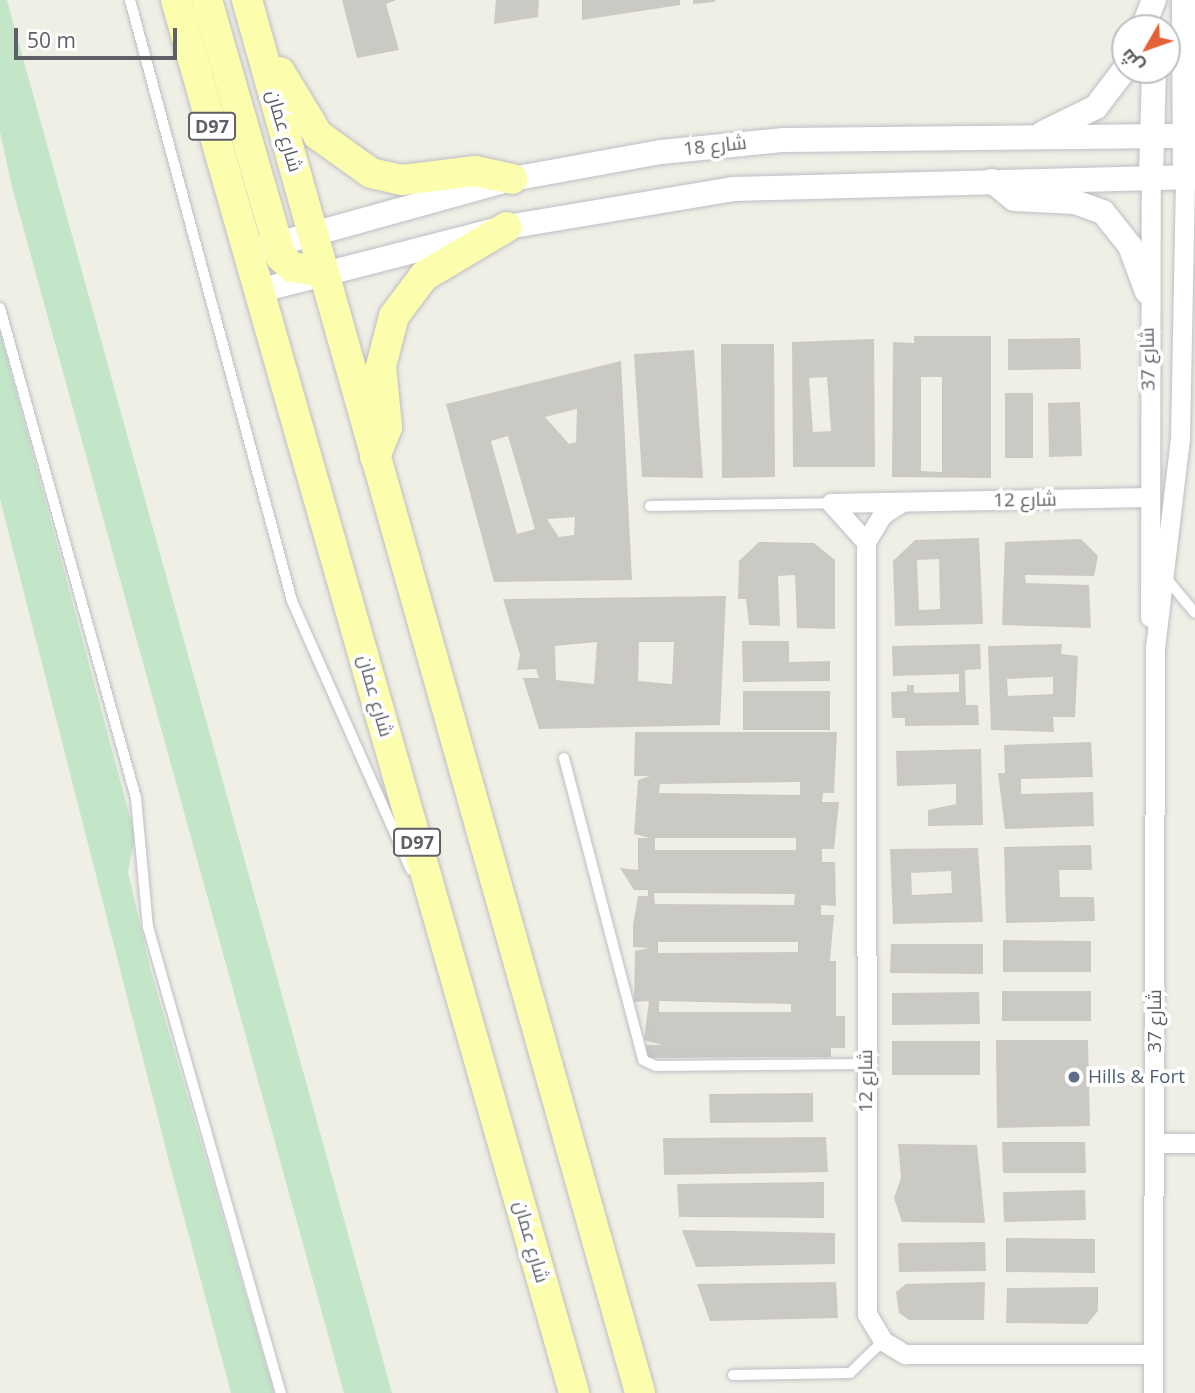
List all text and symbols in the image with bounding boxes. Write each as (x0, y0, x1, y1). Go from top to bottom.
scale bar (18, 14, 180, 58)
north arrow (1111, 14, 1181, 84)
text: 50 m (27, 26, 76, 54)
text: ش (1114, 44, 1149, 79)
street label: شارع عمان (261, 87, 307, 175)
road number: D97 (188, 112, 236, 140)
street label: شارع 18 (682, 131, 748, 161)
street label: شارع 37 (1136, 327, 1160, 391)
street label: شارع 12 (993, 488, 1057, 512)
street label: شارع عمان (352, 652, 398, 740)
road number: D97 (392, 828, 442, 856)
street label: شارع 37 (1144, 989, 1166, 1053)
street label: شارع 12 (855, 1049, 877, 1113)
place label: Hills & Fort (1088, 1066, 1185, 1088)
marker: Hills & Fort (1066, 1069, 1082, 1085)
street label: شارع عمان (508, 1198, 554, 1286)

